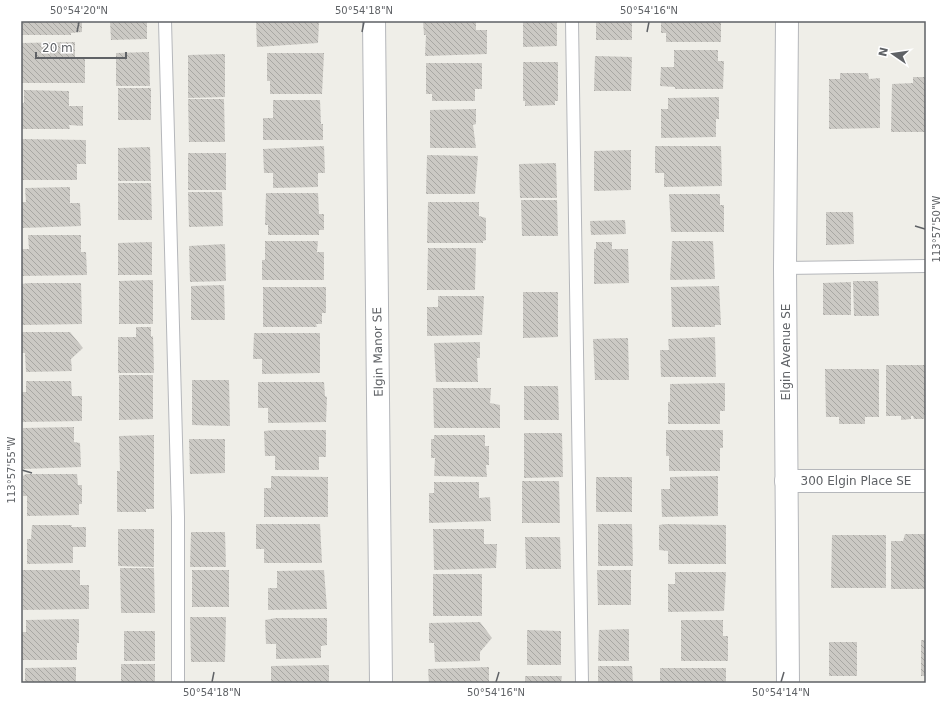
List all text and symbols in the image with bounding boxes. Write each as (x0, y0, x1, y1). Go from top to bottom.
text: 50°54'20"N (50, 5, 108, 16)
text: 50°54'18"N (335, 5, 393, 16)
text: 50°54'16"N (620, 5, 678, 16)
scale bar (36, 34, 126, 60)
north arrow (873, 34, 913, 74)
text: 20 m (42, 41, 73, 55)
text: N (876, 46, 891, 58)
text: 113°57'50"W (931, 196, 942, 262)
street label: Elgin Avenue SE (779, 304, 793, 400)
street label: Elgin Manor SE (370, 307, 386, 397)
text: 113°57'55"W (6, 437, 17, 503)
street label: 300 Elgin Place SE (801, 474, 911, 488)
text: 50°54'18"N (183, 687, 241, 698)
text: 50°54'16"N (467, 687, 525, 698)
text: 50°54'14"N (752, 687, 810, 698)

